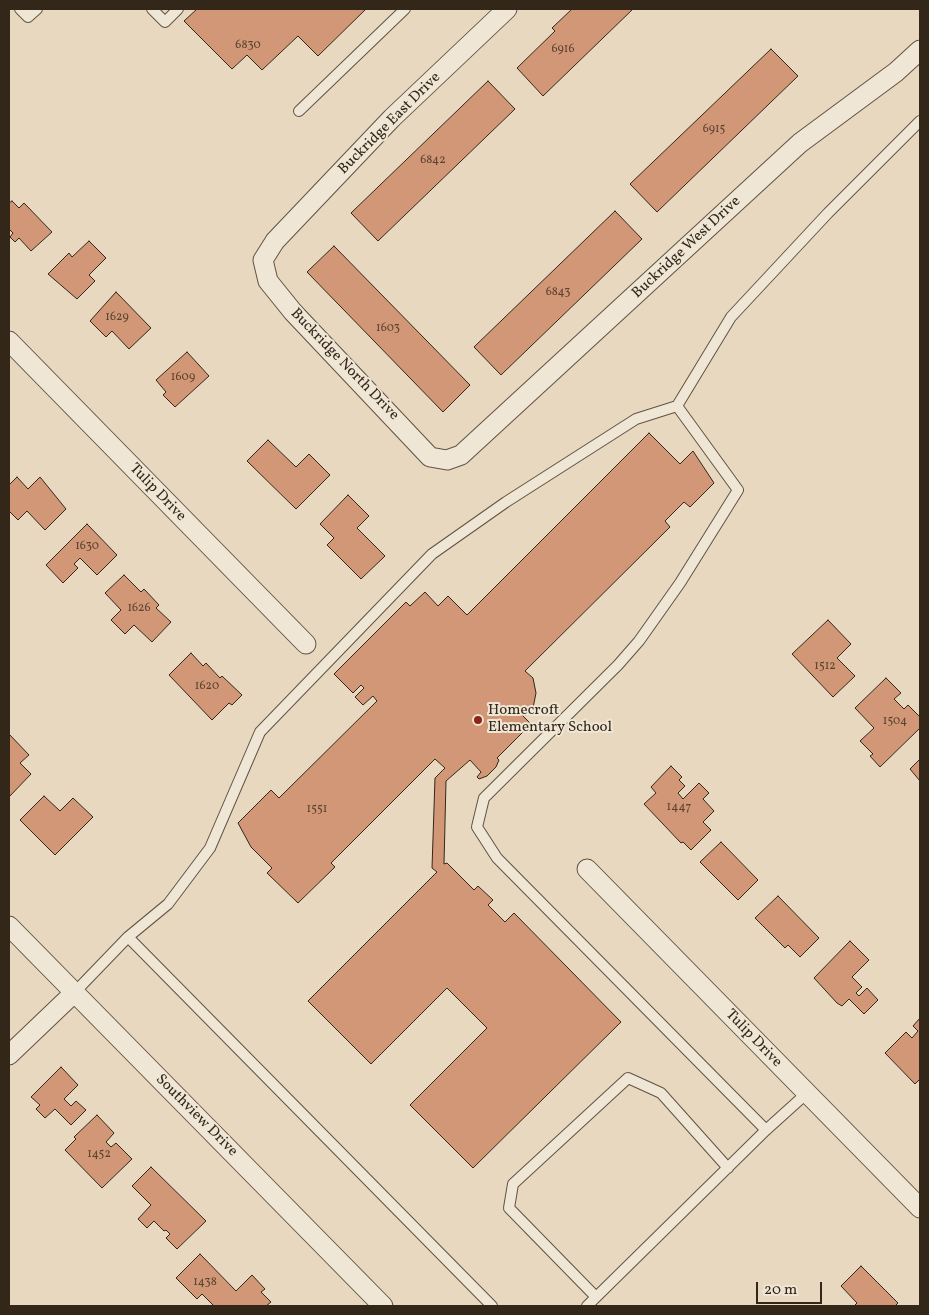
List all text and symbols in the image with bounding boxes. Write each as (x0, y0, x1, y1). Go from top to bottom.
house number: 6830 (235, 39, 261, 53)
house number: 6916 (551, 43, 575, 57)
street label: Buckridge East Drive (335, 69, 445, 179)
house number: 6915 (703, 123, 725, 137)
house number: 6842 (420, 154, 446, 168)
street label: Buckridge West Drive (629, 193, 745, 303)
house number: 6843 (546, 286, 570, 300)
street label: Buckridge North Drive (286, 305, 402, 425)
house number: 1629 (105, 311, 129, 325)
house number: 1603 (376, 322, 400, 336)
house number: 1609 (171, 371, 195, 385)
street label: Tulip Drive (125, 460, 189, 526)
house number: 1630 (75, 540, 99, 554)
house number: 1626 (127, 602, 151, 616)
house number: 1512 (814, 660, 836, 674)
house number: 1620 (195, 680, 219, 694)
place label: Homecroft Elementary School (488, 702, 612, 737)
marker: Homecroft Elementary School (472, 714, 484, 726)
house number: 1504 (883, 715, 907, 729)
house number: 1447 (667, 801, 691, 815)
house number: 1551 (307, 803, 327, 817)
street label: Tulip Drive (721, 1006, 785, 1072)
street label: Southview Drive (151, 1071, 241, 1161)
house number: 1452 (87, 1148, 111, 1162)
scale bar (759, 1272, 825, 1304)
house number: 1438 (193, 1276, 217, 1290)
text: 20 m (764, 1280, 797, 1301)

